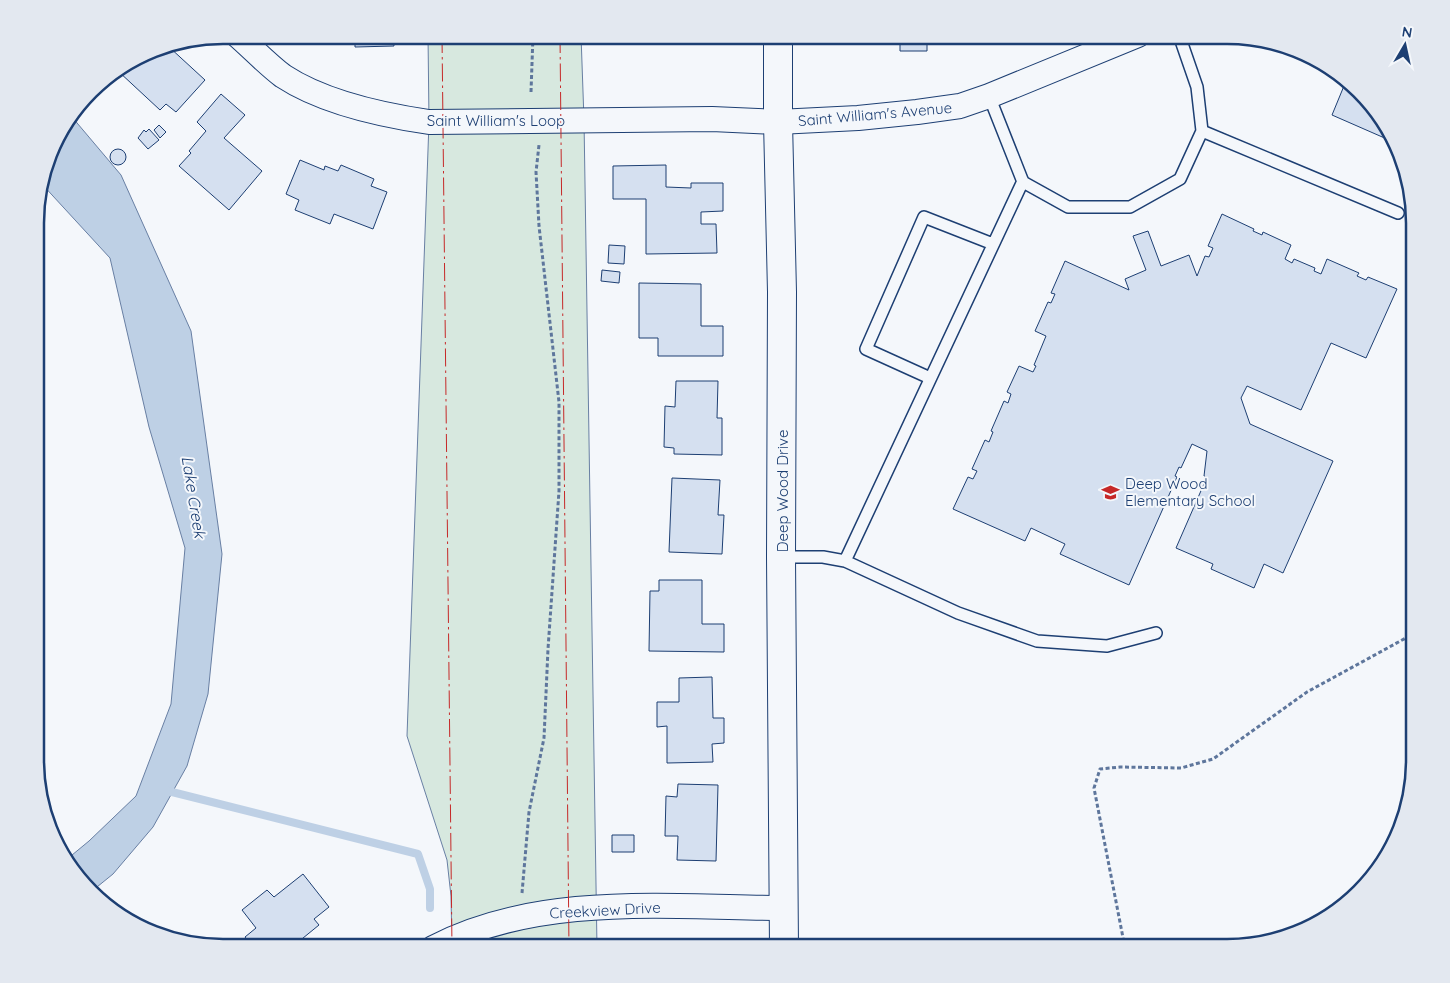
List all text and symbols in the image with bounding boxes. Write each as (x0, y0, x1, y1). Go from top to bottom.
north arrow (1380, 20, 1430, 70)
text: N (1401, 22, 1414, 42)
street label: Saint William's Avenue (797, 98, 953, 130)
street label: Saint William's Loop (427, 111, 565, 130)
street label: Deep Wood Drive (773, 430, 792, 552)
water label: Lake Creek (178, 455, 211, 541)
place label: Deep Wood Elementary School (1125, 474, 1255, 510)
school or university icon: Deep Wood Elementary School (1101, 482, 1121, 502)
street label: Creekview Drive (549, 898, 661, 922)

